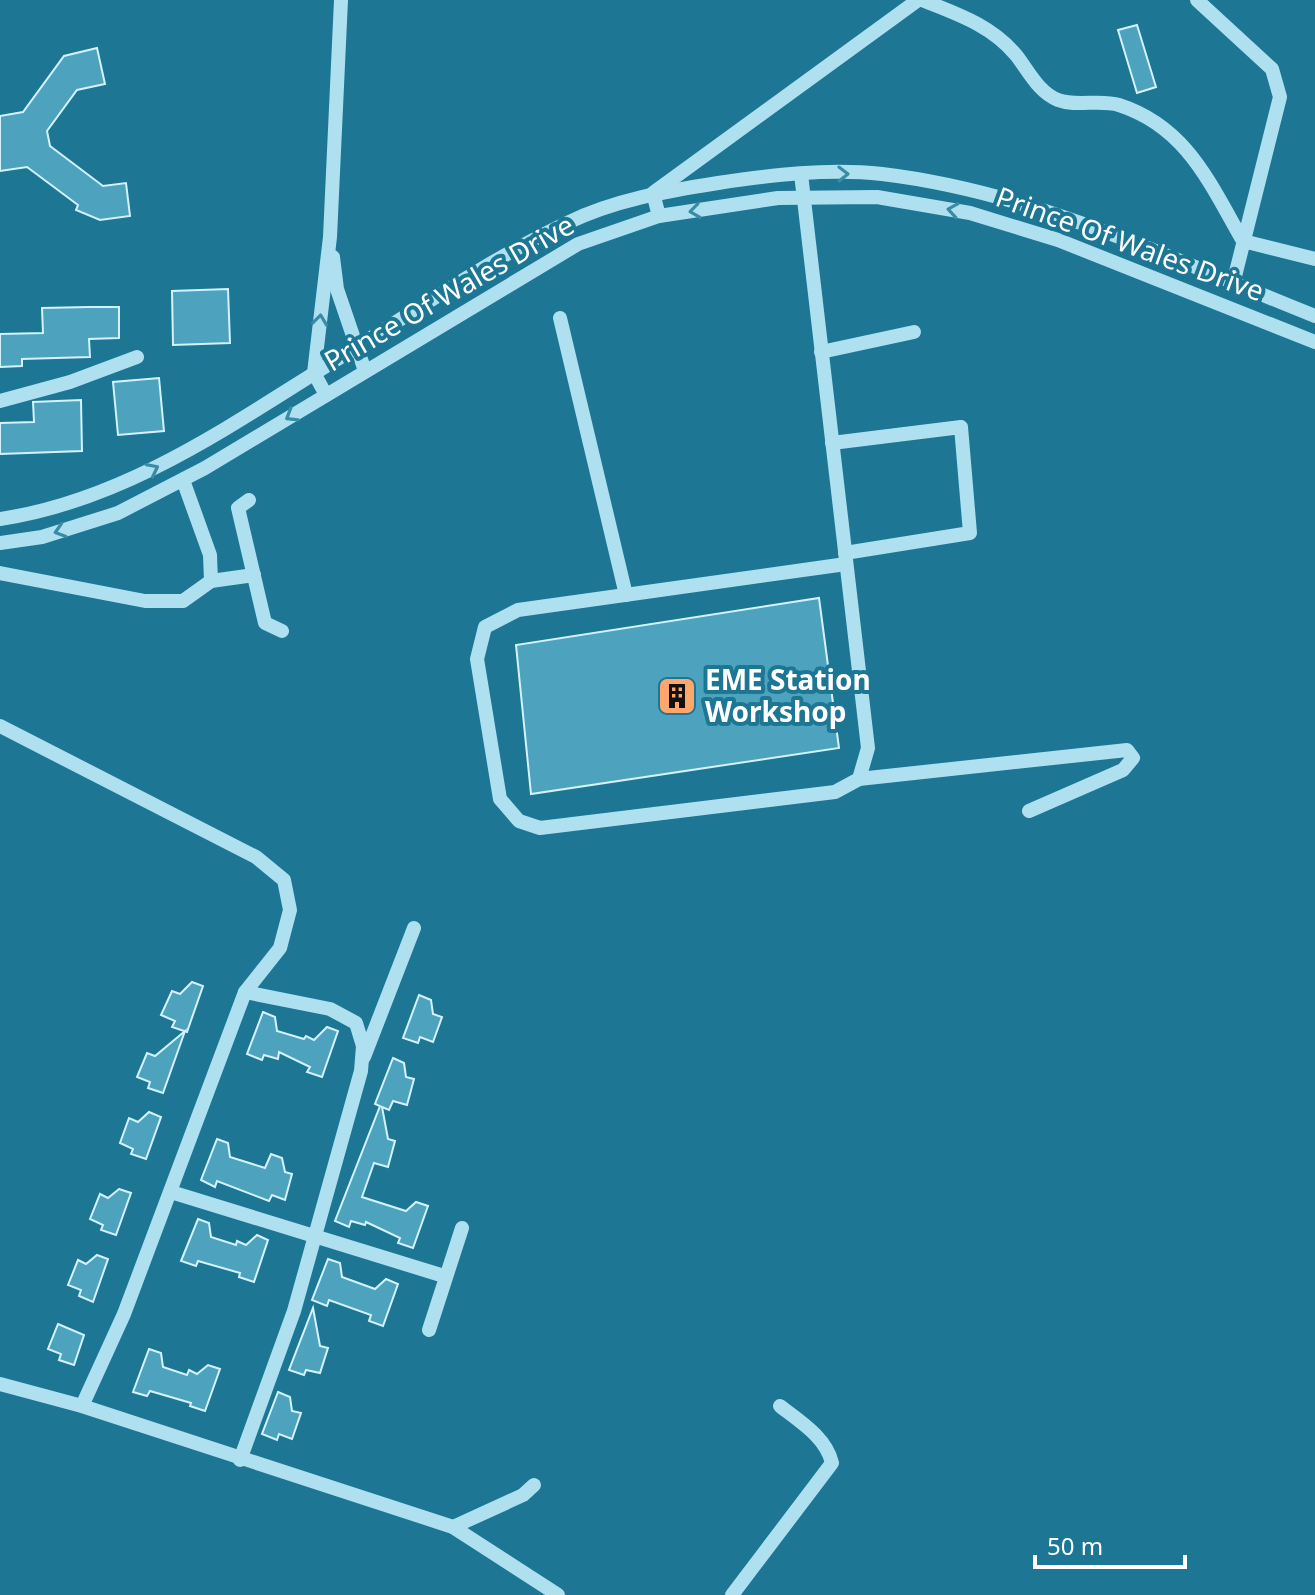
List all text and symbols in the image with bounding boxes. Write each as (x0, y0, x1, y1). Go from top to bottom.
one-way arrow (837, 165, 850, 183)
street label: Prince Of Wales Drive (991, 177, 1270, 309)
one-way arrow (688, 202, 702, 219)
one-way arrow (946, 202, 960, 219)
street label: Prince Of Wales Drive (317, 205, 580, 379)
one-way arrow (311, 313, 328, 327)
one-way arrow (285, 406, 300, 421)
one-way arrow (144, 463, 159, 478)
one-way arrow (53, 522, 67, 538)
place label: EME Station Workshop (705, 660, 871, 730)
building icon: EME Station Workshop (656, 675, 698, 717)
scale bar (1035, 1519, 1185, 1569)
text: 50 m (1047, 1529, 1103, 1562)

